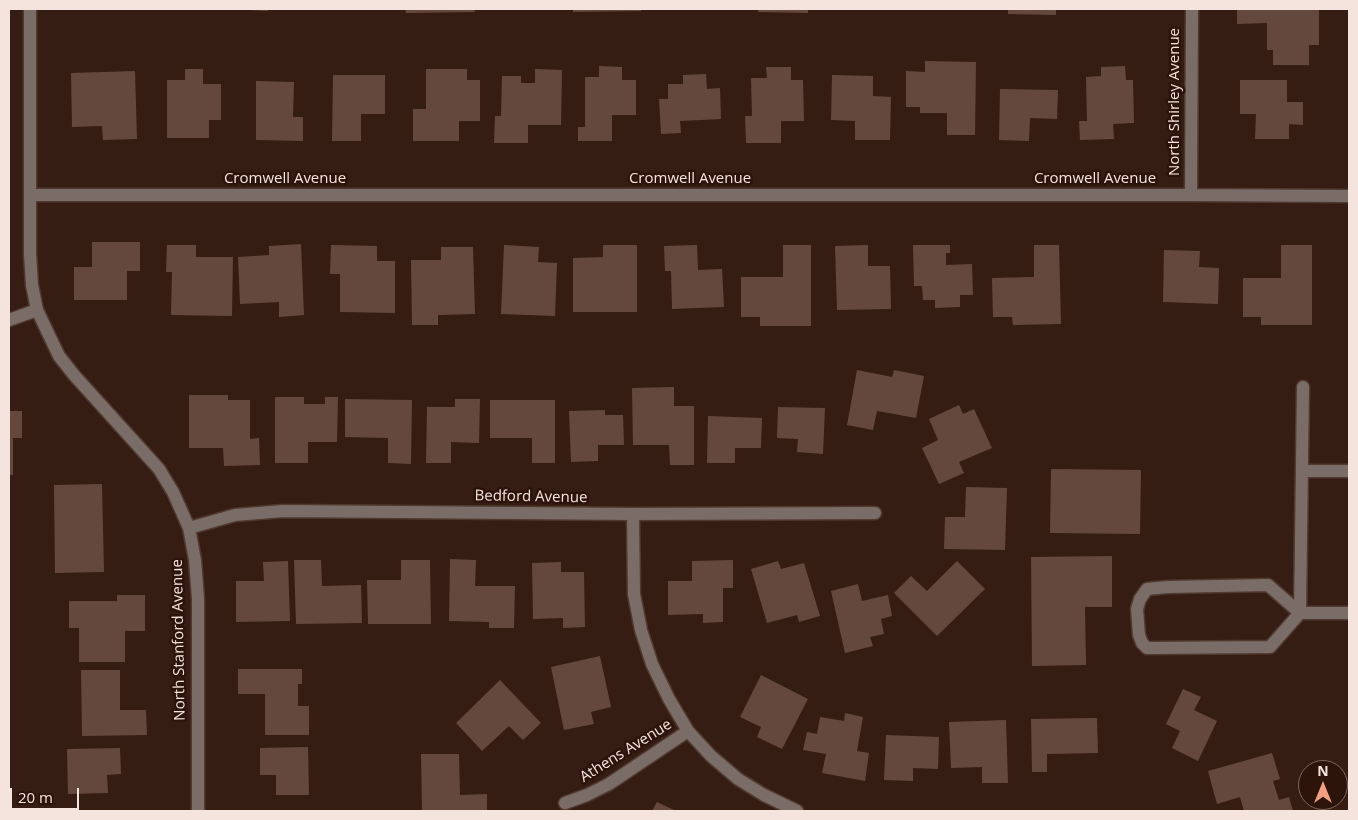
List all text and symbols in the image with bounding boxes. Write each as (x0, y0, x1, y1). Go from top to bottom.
street label: North Shirley Avenue (1166, 28, 1184, 176)
street label: Cromwell Avenue (224, 170, 346, 188)
street label: Cromwell Avenue (629, 170, 751, 188)
street label: Cromwell Avenue (1034, 170, 1156, 188)
street label: Bedford Avenue (474, 487, 588, 507)
street label: North Stanford Avenue (169, 559, 189, 721)
street label: Athens Avenue (577, 716, 675, 786)
north arrow (1298, 760, 1348, 810)
text: N (1317, 761, 1329, 780)
scale bar (12, 778, 81, 810)
text: 20 m (18, 787, 53, 807)

